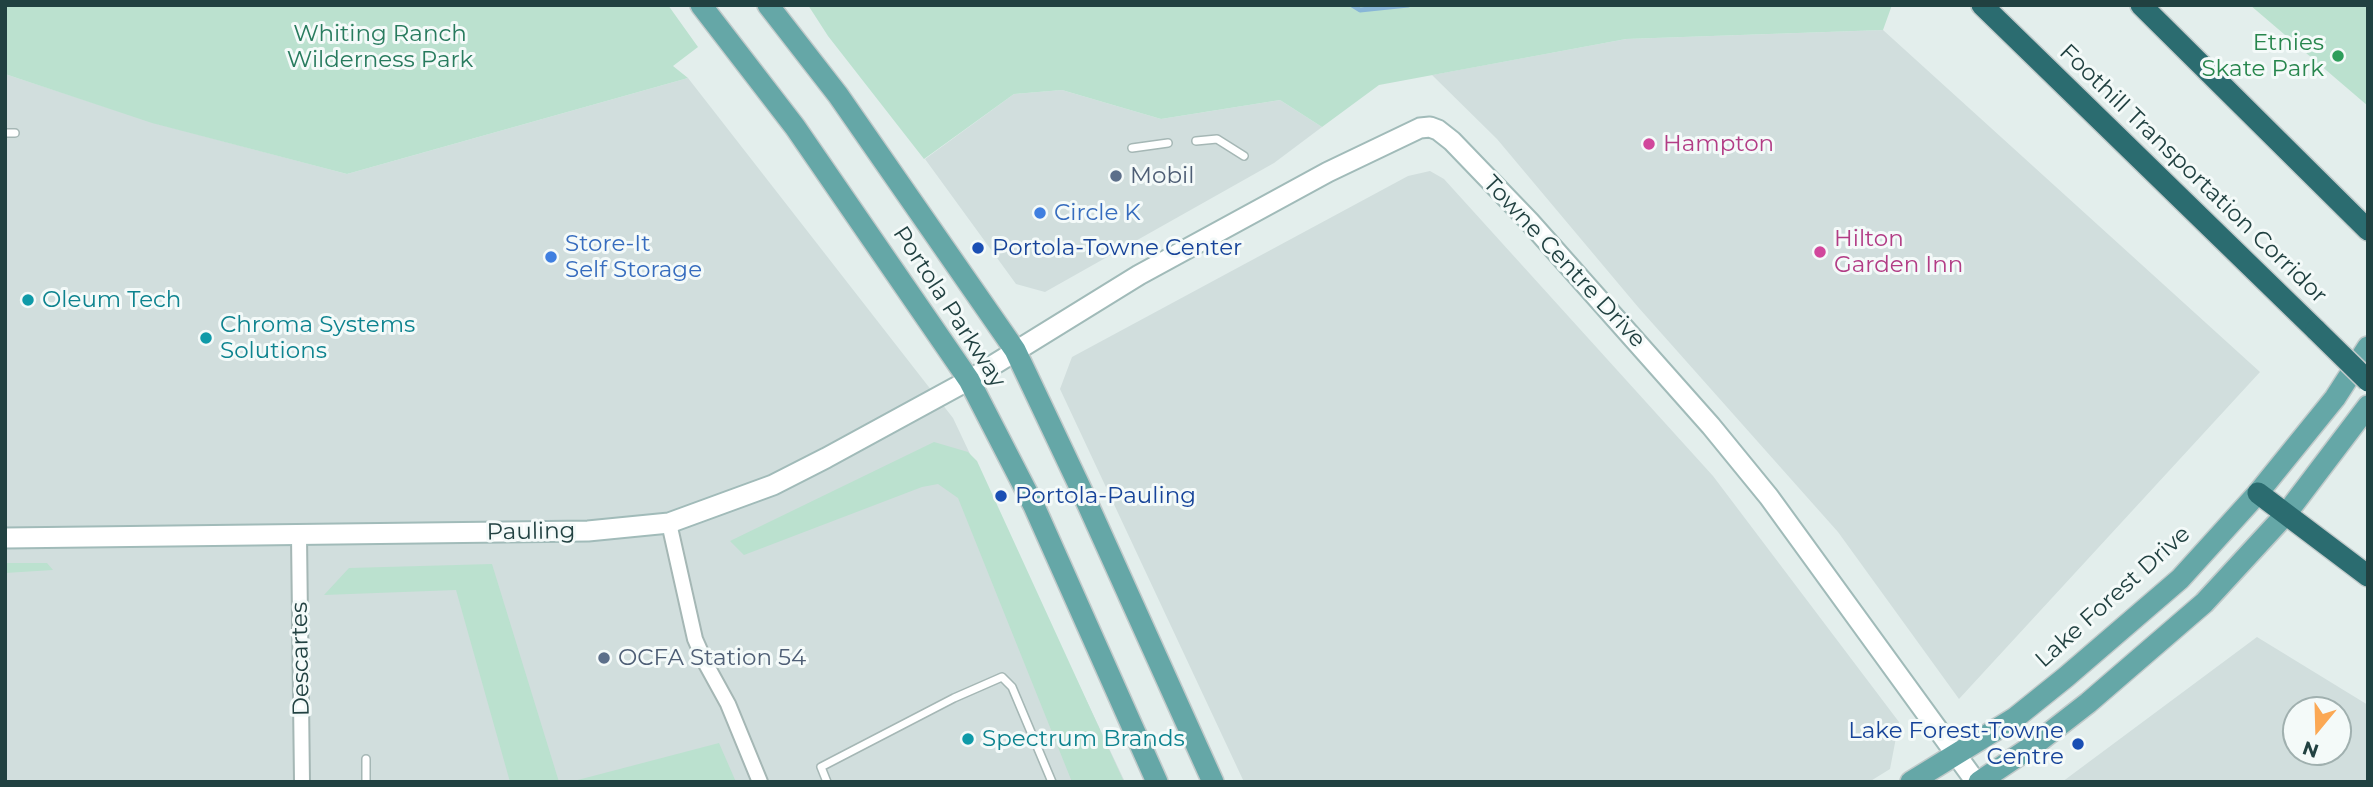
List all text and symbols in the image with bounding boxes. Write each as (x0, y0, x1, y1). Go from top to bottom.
park label: Whiting Ranch Wilderness Park (287, 20, 473, 74)
place label: Etnies Skate Park (2201, 29, 2324, 83)
street label: Foothill Transportation Corridor (2053, 39, 2333, 309)
marker: Etnies Skate Park (2330, 48, 2346, 64)
place label: Hampton (1663, 130, 1774, 158)
marker: Hampton (1641, 136, 1657, 152)
place label: Mobil (1130, 162, 1194, 190)
marker: Mobil (1108, 168, 1124, 184)
street label: Towne Centre Drive (1477, 170, 1651, 354)
place label: Circle K (1054, 199, 1141, 227)
marker: Circle K (1032, 205, 1048, 221)
street label: Portola Parkway (887, 221, 1011, 393)
place label: Hilton Garden Inn (1834, 225, 1963, 279)
place label: Store-It Self Storage (565, 230, 702, 284)
place label: Portola-Towne Center (992, 234, 1242, 262)
marker: Portola-Towne Center (970, 240, 986, 256)
marker: Hilton Garden Inn (1812, 244, 1828, 260)
marker: Store-It Self Storage (543, 249, 559, 265)
place label: Oleum Tech (42, 286, 181, 314)
marker: Oleum Tech (20, 292, 36, 308)
place label: Chroma Systems Solutions (220, 311, 415, 365)
marker: Chroma Systems Solutions (198, 330, 214, 346)
place label: Portola-Pauling (1015, 482, 1196, 510)
marker: Portola-Pauling (993, 488, 1009, 504)
street label: Pauling (486, 517, 576, 547)
street label: Lake Forest Drive (2030, 520, 2196, 674)
street label: Descartes (286, 602, 316, 716)
place label: OCFA Station 54 (618, 644, 806, 672)
marker: OCFA Station 54 (596, 650, 612, 666)
north arrow (2282, 696, 2352, 766)
place label: Lake Forest-Towne Centre (1848, 717, 2064, 771)
place label: Spectrum Brands (982, 725, 1185, 753)
marker: Spectrum Brands (960, 731, 976, 747)
marker: Lake Forest-Towne Centre (2070, 736, 2086, 752)
text: N (2300, 736, 2322, 763)

